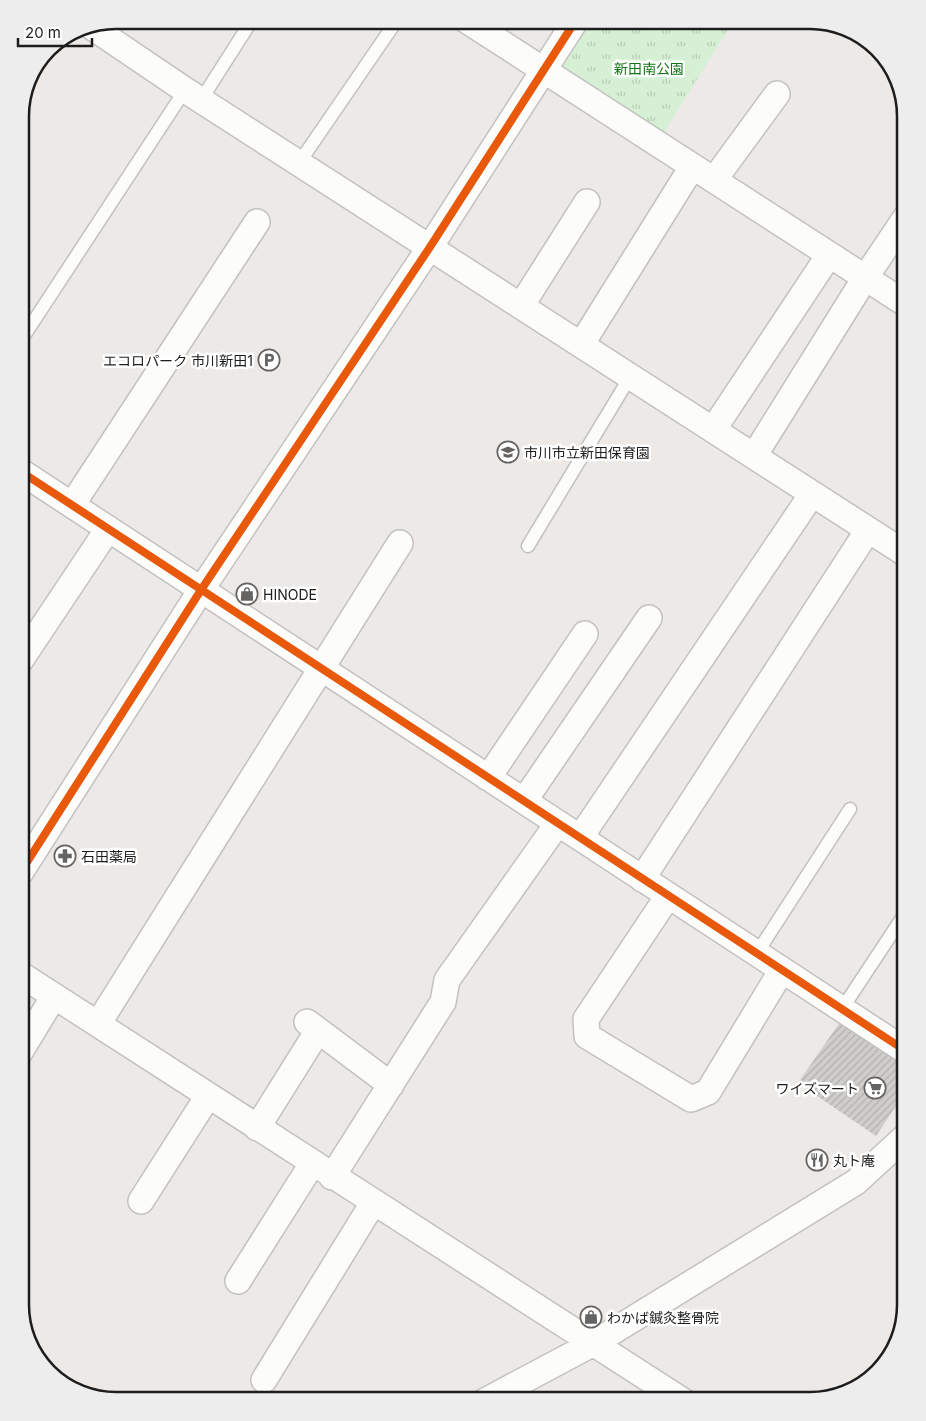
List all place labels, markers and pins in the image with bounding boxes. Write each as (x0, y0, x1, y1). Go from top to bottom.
parking icon: エコロパーク 市川新田1 (257, 348, 281, 372)
place label: エコロパーク 市川新田1 (103, 352, 253, 369)
school or university icon: 市川市立新田保育園 (496, 440, 520, 464)
place label: 市川市立新田保育園 (524, 444, 650, 461)
shop icon: HINODE (235, 582, 259, 606)
place label: HINODE (263, 586, 317, 603)
pharmacy icon: 石田薬局 (53, 844, 77, 868)
place label: 石田薬局 (81, 848, 137, 865)
supermarket icon: ワイズマート (863, 1076, 887, 1100)
place label: ワイズマート (775, 1080, 859, 1097)
restaurant icon: 丸ト庵 (805, 1148, 829, 1172)
place label: 丸ト庵 (833, 1152, 875, 1169)
shop icon: わかば鍼灸整骨院 (579, 1305, 603, 1329)
place label: わかば鍼灸整骨院 (607, 1309, 719, 1326)

